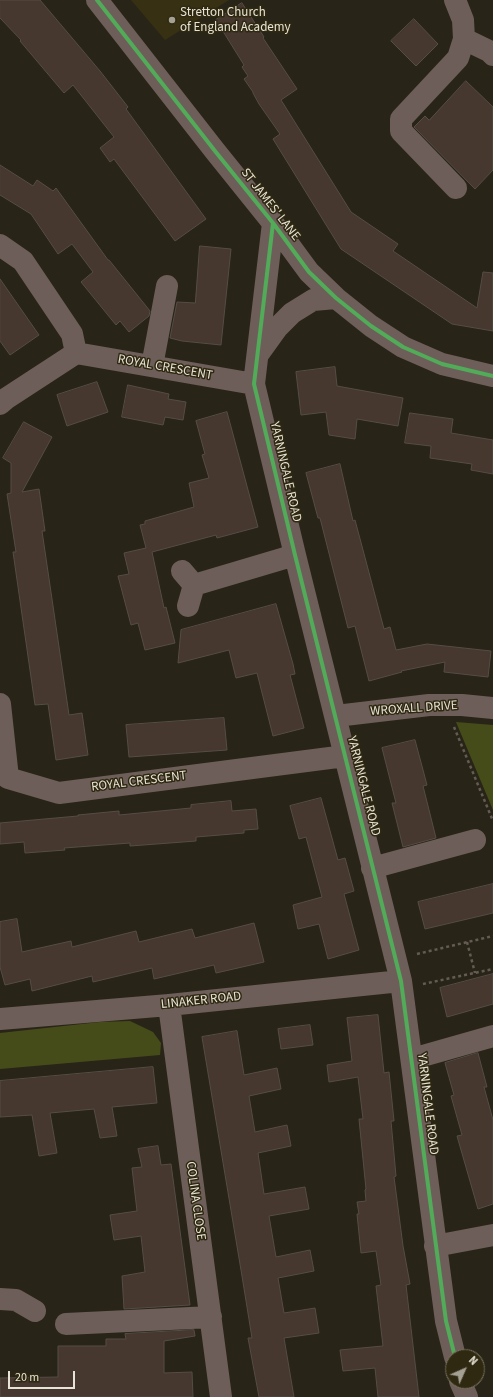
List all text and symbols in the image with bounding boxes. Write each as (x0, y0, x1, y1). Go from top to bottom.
place label: Stretton Church of England Academy (180, 5, 291, 36)
marker: Stretton Church of England Academy (167, 15, 177, 25)
street label: ST JAMES' LANE (237, 166, 303, 244)
street label: ROYAL CRESCENT (116, 352, 214, 384)
street label: YARNINGALE ROAD (266, 420, 304, 524)
street label: WROXALL DRIVE (370, 698, 458, 720)
street label: YARNINGALE ROAD (343, 734, 383, 838)
street label: ROYAL CRESCENT (90, 768, 188, 796)
street label: LINAKER ROAD (160, 989, 242, 1013)
street label: YARNINGALE ROAD (413, 1052, 441, 1156)
street label: COLINA CLOSE (182, 1161, 208, 1241)
north arrow (445, 1349, 485, 1389)
text: N (465, 1353, 481, 1369)
scale bar (10, 1363, 77, 1389)
text: 20 m (15, 1369, 39, 1386)

